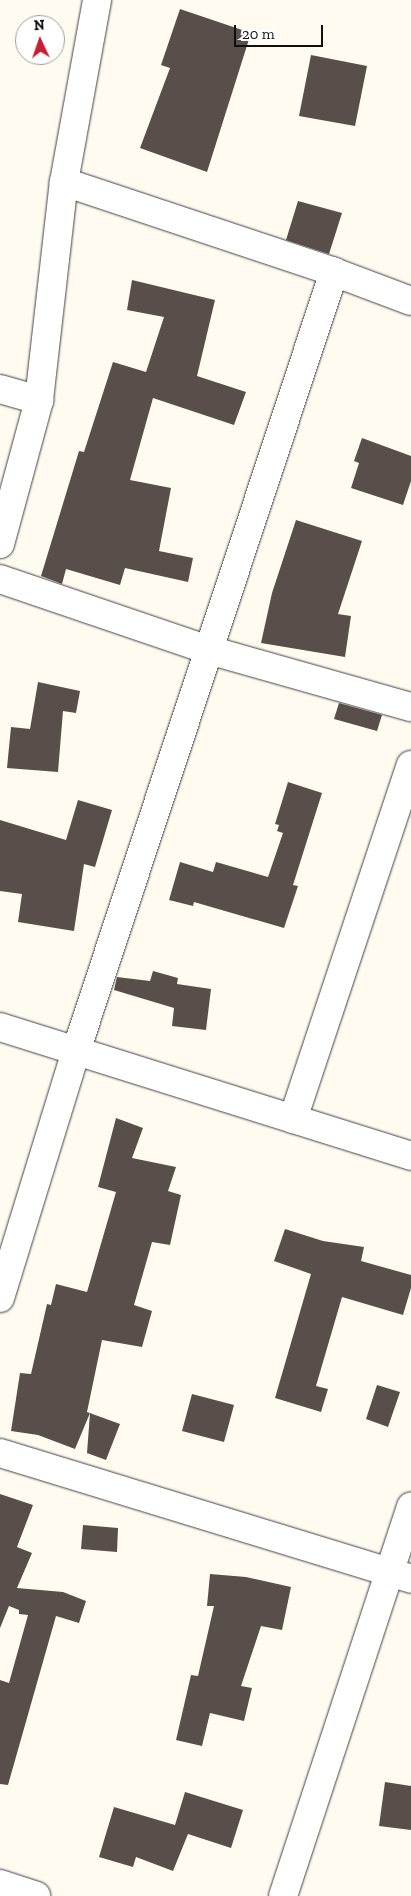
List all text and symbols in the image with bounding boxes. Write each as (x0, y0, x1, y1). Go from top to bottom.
north arrow (15, 15, 65, 65)
scale bar (236, 15, 325, 47)
text: N (33, 17, 45, 34)
text: 20 m (242, 25, 275, 43)

